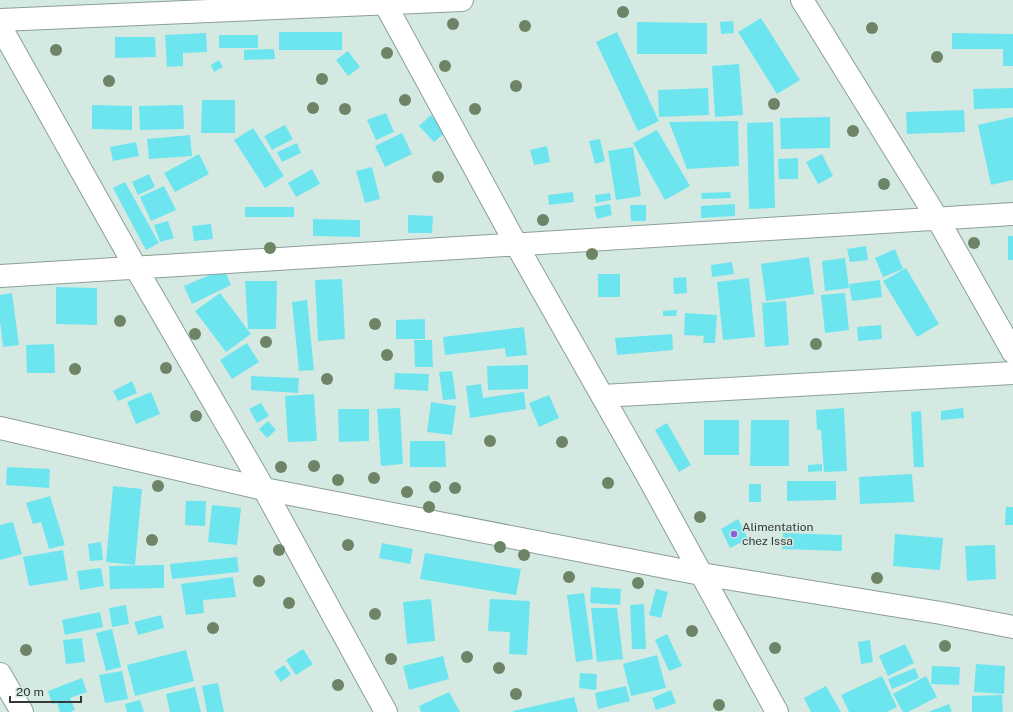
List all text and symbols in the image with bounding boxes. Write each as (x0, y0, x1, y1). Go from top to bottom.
place label: Alimentation chez Issa (742, 520, 813, 548)
marker: Alimentation chez Issa (729, 529, 739, 539)
scale bar (10, 678, 81, 704)
text: 20 m (16, 685, 44, 699)

